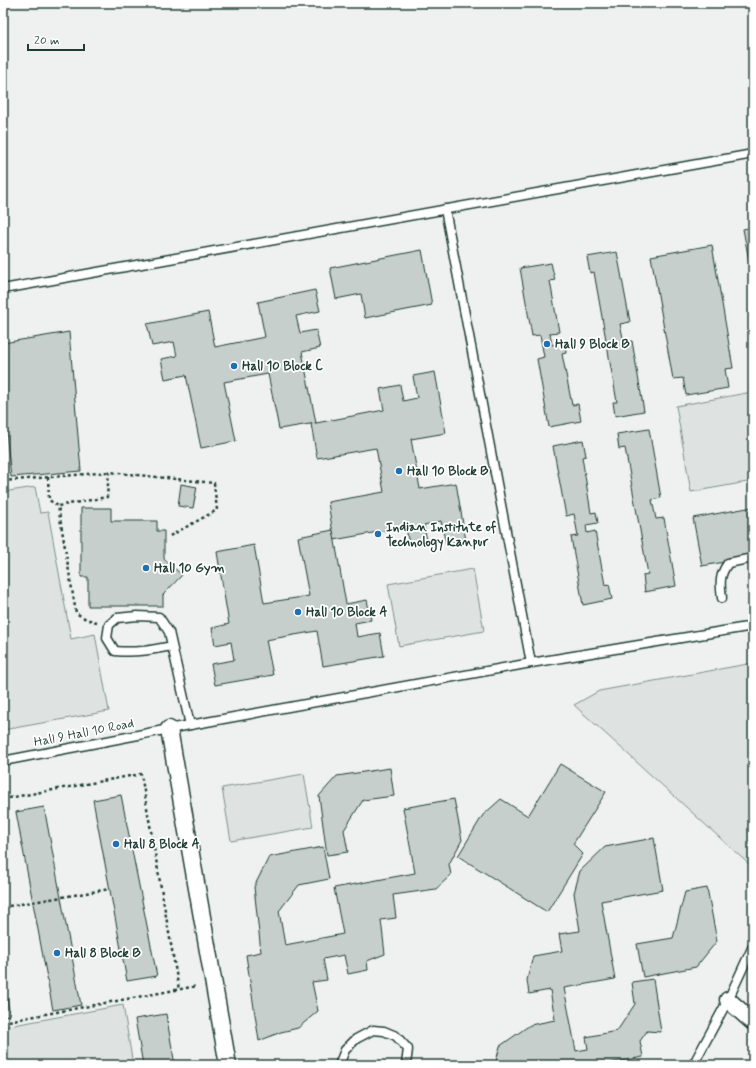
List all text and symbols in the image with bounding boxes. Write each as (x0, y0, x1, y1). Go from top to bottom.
scale bar (28, 26, 84, 52)
text: 20 m (34, 33, 60, 49)
place label: Hall 9 Block B (555, 336, 630, 353)
marker: Hall 9 Block B (542, 339, 552, 349)
place label: Hall 10 Block C (242, 358, 323, 375)
marker: Hall 10 Block C (229, 361, 239, 371)
place label: Hall 10 Block B (407, 463, 489, 480)
marker: Hall 10 Block B (394, 466, 404, 476)
place label: Indian Institute of Technology Kanpur (386, 519, 497, 553)
marker: Indian Institute of Technology Kanpur (373, 529, 383, 539)
place label: Hall 10 Gym (154, 560, 225, 577)
marker: Hall 10 Gym (141, 563, 151, 573)
place label: Hall 10 Block A (306, 604, 388, 621)
marker: Hall 10 Block A (293, 607, 303, 617)
street label: Hall 9 Hall 10 Road (33, 715, 135, 751)
place label: Hall 8 Block A (124, 836, 200, 853)
marker: Hall 8 Block A (111, 839, 121, 849)
place label: Hall 8 Block B (65, 945, 141, 962)
marker: Hall 8 Block B (52, 948, 62, 958)

